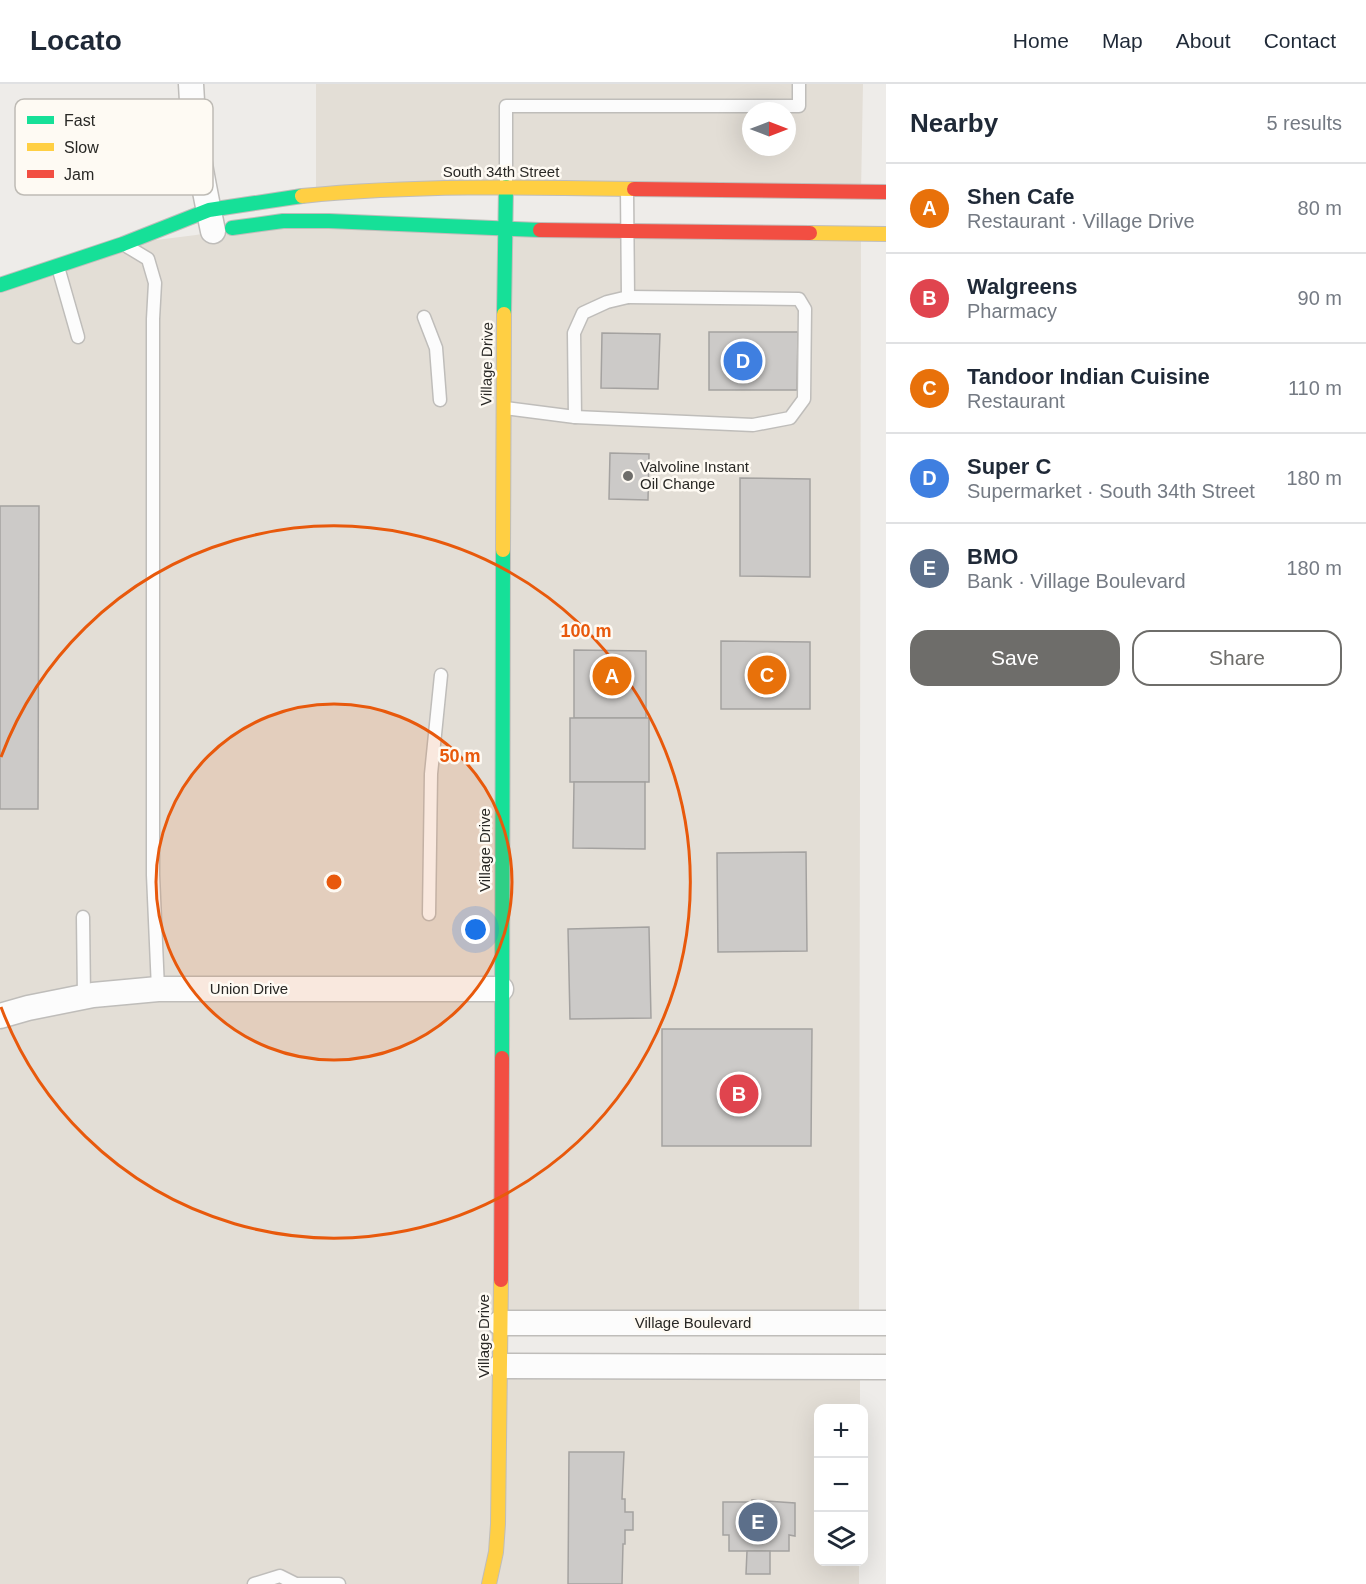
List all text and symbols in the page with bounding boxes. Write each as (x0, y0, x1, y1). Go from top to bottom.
text: Locato (30, 25, 122, 56)
text: Home (1013, 29, 1069, 52)
text: Map (1102, 29, 1143, 52)
text: About (1176, 29, 1231, 52)
text: Contact (1264, 29, 1336, 52)
legend (15, 99, 213, 195)
north arrow (742, 102, 796, 156)
text: Nearby (910, 108, 998, 138)
text: Fast (64, 112, 96, 129)
text: 5 results (1266, 112, 1342, 134)
text: Slow (64, 139, 99, 156)
street label: South 34th Street (443, 163, 560, 180)
text: Jam (64, 166, 94, 183)
text: Shen Cafe (967, 184, 1075, 209)
text: A (922, 197, 937, 219)
text: 80 m (1298, 197, 1342, 219)
text: Restaurant · Village Drive (967, 210, 1195, 232)
text: Walgreens (967, 274, 1077, 299)
text: B (922, 287, 937, 309)
text: 90 m (1298, 287, 1342, 309)
text: Pharmacy (967, 300, 1057, 322)
street label: Village Drive (477, 322, 496, 406)
pin: D (724, 338, 762, 384)
text: Tandoor Indian Cuisine (967, 364, 1210, 389)
text: C (922, 377, 937, 399)
text: 110 m (1288, 377, 1342, 399)
text: Restaurant (967, 390, 1065, 412)
text: Super C (967, 454, 1051, 479)
place label: Valvoline Instant Oil Change (640, 458, 750, 492)
text: D (922, 467, 937, 489)
text: 180 m (1286, 467, 1342, 489)
marker: Valvoline Instant Oil Change (621, 469, 635, 483)
text: Supermarket · South 34th Street (967, 480, 1255, 502)
text: BMO (967, 544, 1018, 569)
text: E (923, 557, 936, 579)
text: 180 m (1286, 557, 1342, 579)
text: Bank · Village Boulevard (967, 570, 1186, 592)
text: 100 m (560, 621, 612, 641)
button: Save (910, 630, 1120, 686)
button: Share (1132, 630, 1342, 686)
pin: C (748, 652, 786, 698)
pin: A (592, 654, 632, 698)
text: 50 m (439, 746, 481, 766)
street label: Village Drive (476, 808, 493, 892)
centre of rings (324, 872, 344, 892)
your location (461, 915, 490, 944)
street label: Union Drive (210, 980, 288, 997)
pin: B (720, 1072, 758, 1116)
street label: Village Drive (475, 1294, 492, 1378)
street label: Village Boulevard (635, 1314, 751, 1331)
map controls (814, 1404, 868, 1566)
button: + (814, 1404, 868, 1458)
button: − (814, 1458, 868, 1512)
pin: E (738, 1500, 777, 1544)
button: layers (814, 1512, 868, 1566)

